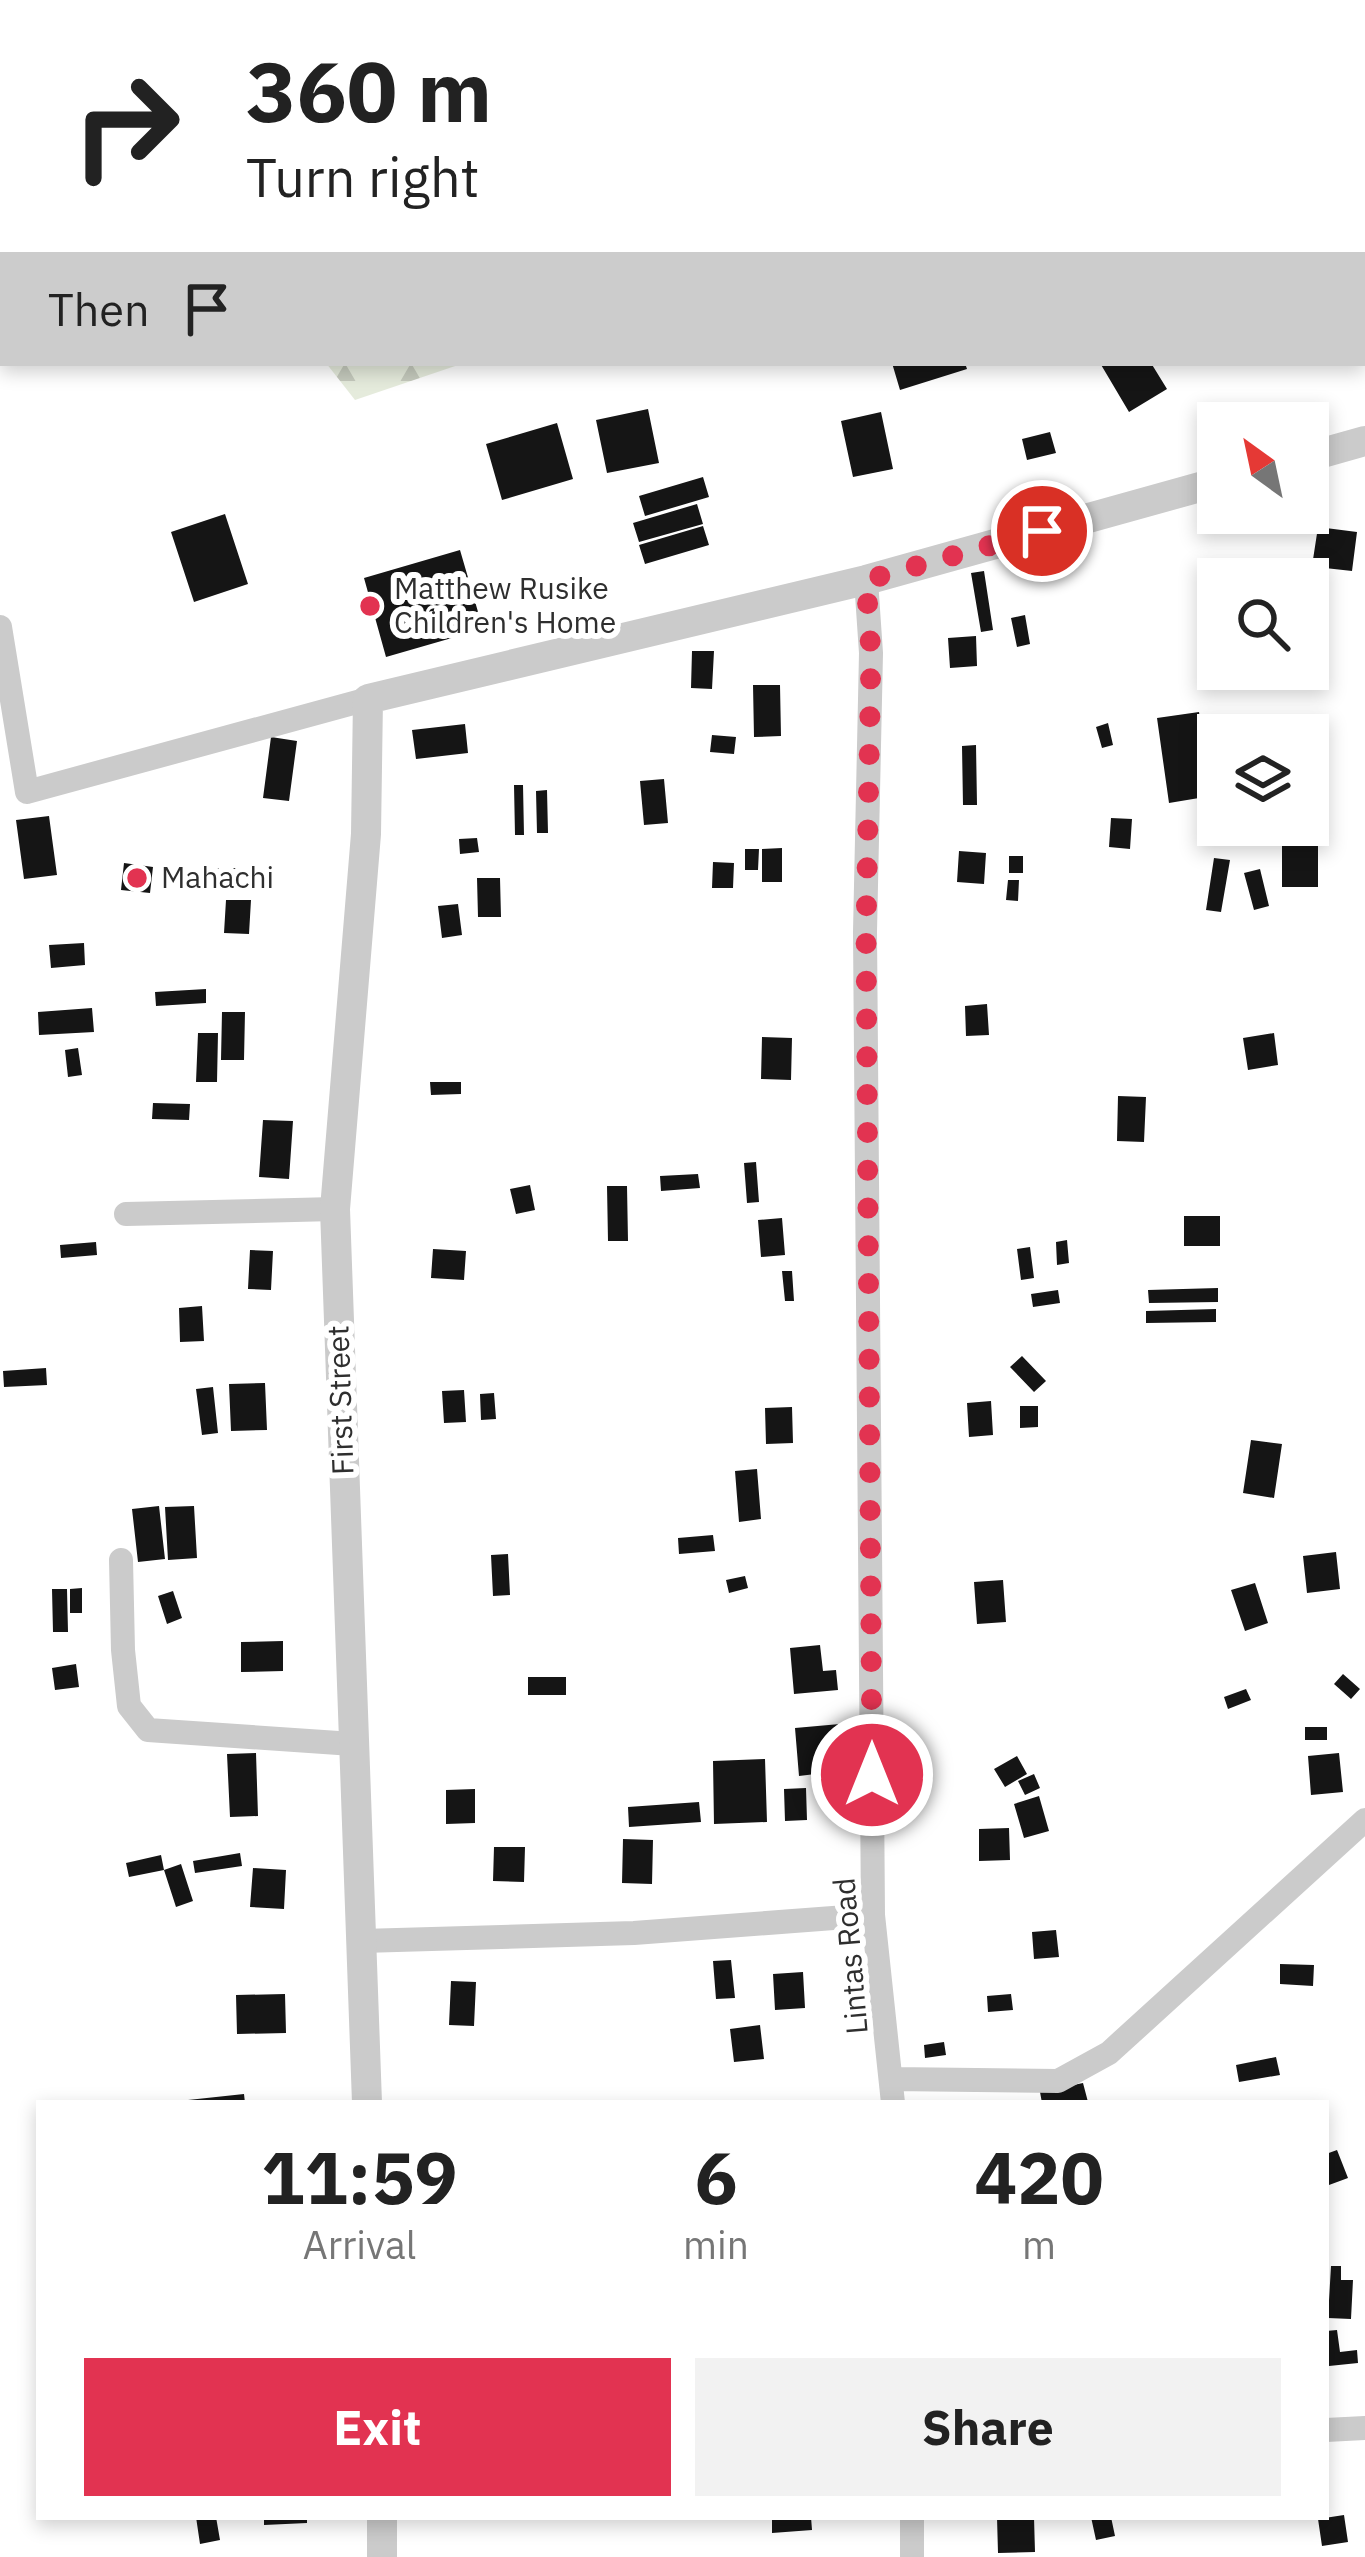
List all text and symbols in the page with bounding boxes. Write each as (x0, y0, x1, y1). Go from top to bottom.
text: 360 m (246, 36, 492, 145)
icon: right (48, 48, 204, 204)
text: Turn right (246, 142, 480, 212)
icon: arrive (174, 276, 240, 342)
text: Then (48, 280, 150, 338)
north arrow (1197, 402, 1329, 534)
map controls (1197, 402, 1329, 846)
pin (991, 480, 1093, 582)
icon: arrive (1009, 498, 1075, 564)
button: search (1197, 558, 1329, 690)
place label: Matthew Rusike Children's Home (394, 568, 616, 641)
marker: Matthew Rusike Children's Home (357, 593, 383, 619)
button: layers (1197, 714, 1329, 846)
place label: Mahachi (161, 857, 274, 896)
marker: Mahachi (124, 865, 150, 891)
street label: First Street (317, 1325, 362, 1475)
position arrow (809, 1712, 935, 1838)
street label: Lintas Road (823, 1876, 876, 2036)
text: 11:59 (261, 2130, 458, 2224)
text: 6 (694, 2130, 738, 2224)
text: 420 (974, 2130, 1104, 2224)
text: Arrival (303, 2219, 416, 2270)
text: min (683, 2219, 749, 2270)
text: m (1022, 2219, 1056, 2270)
button: Exit (84, 2358, 671, 2496)
button: Share (695, 2358, 1281, 2496)

